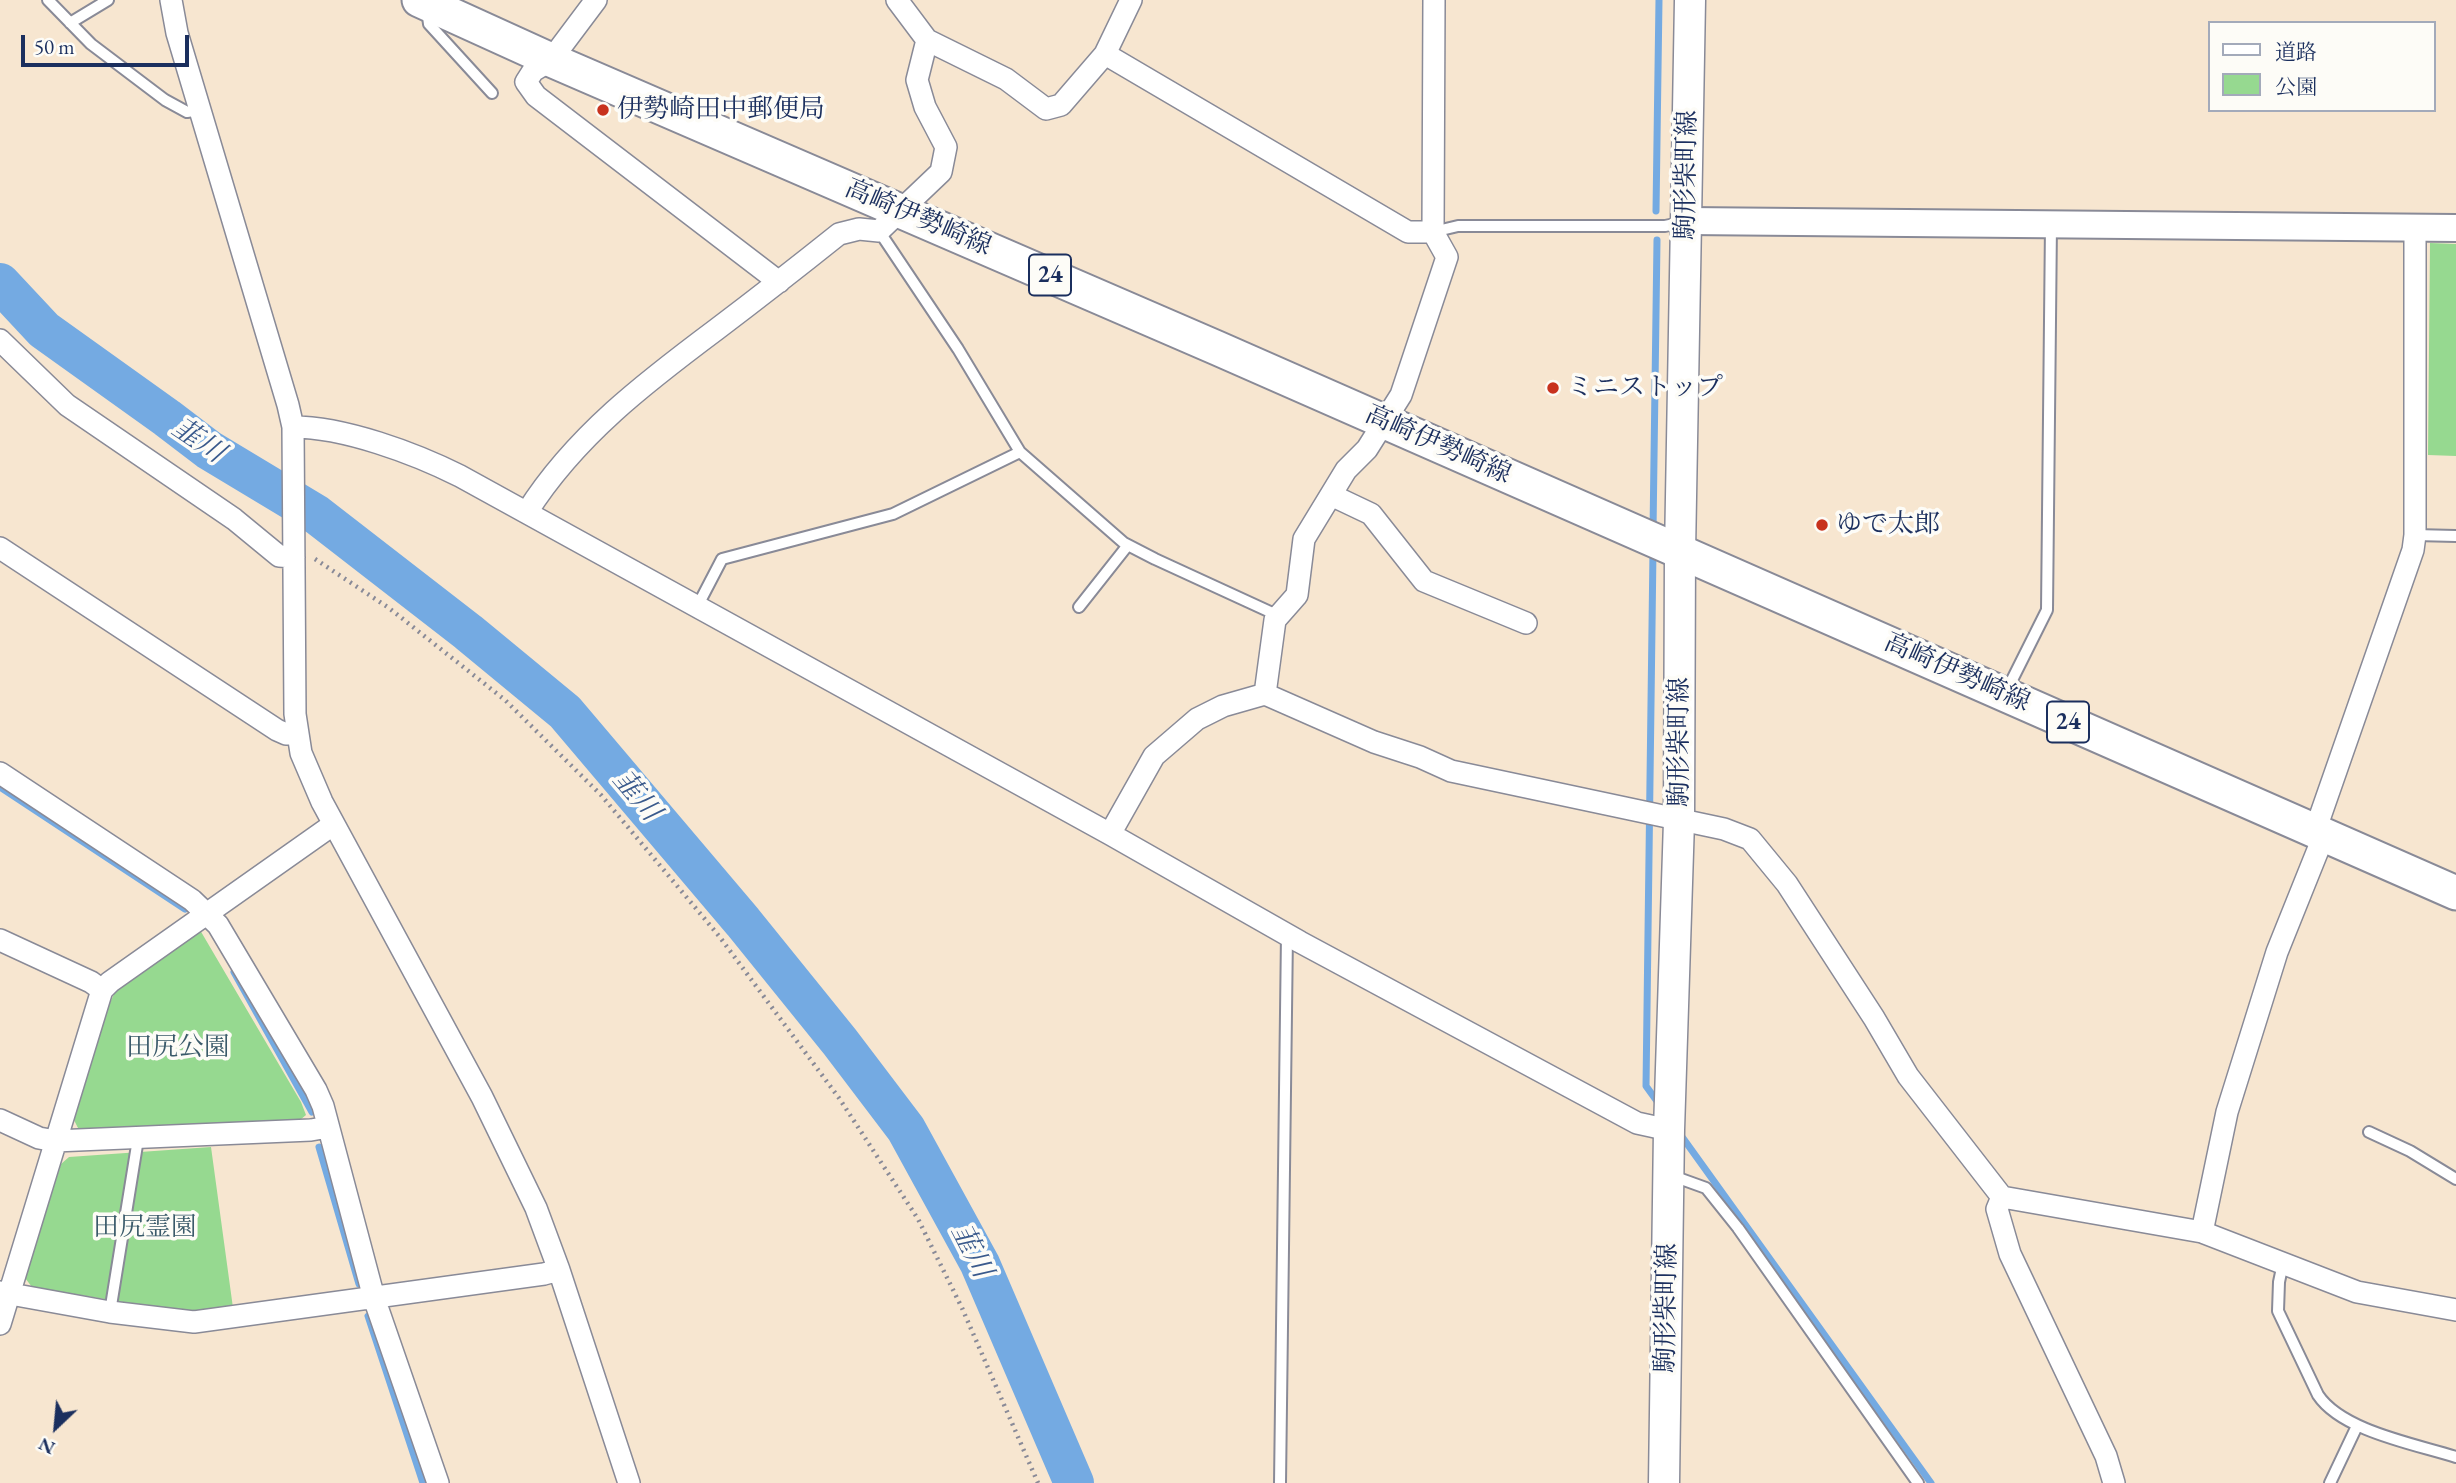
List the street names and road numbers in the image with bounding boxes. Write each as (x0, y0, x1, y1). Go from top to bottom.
street label: 駒形柴町線 (1670, 110, 1704, 240)
street label: 高崎伊勢崎線 (840, 173, 996, 263)
road number: 24 (1029, 254, 1071, 296)
street label: 高崎伊勢崎線 (1360, 399, 1516, 491)
street label: 高崎伊勢崎線 (1879, 627, 2035, 719)
street label: 駒形柴町線 (1664, 677, 1696, 807)
road number: 24 (2047, 702, 2089, 742)
street label: 駒形柴町線 (1650, 1243, 1684, 1373)

